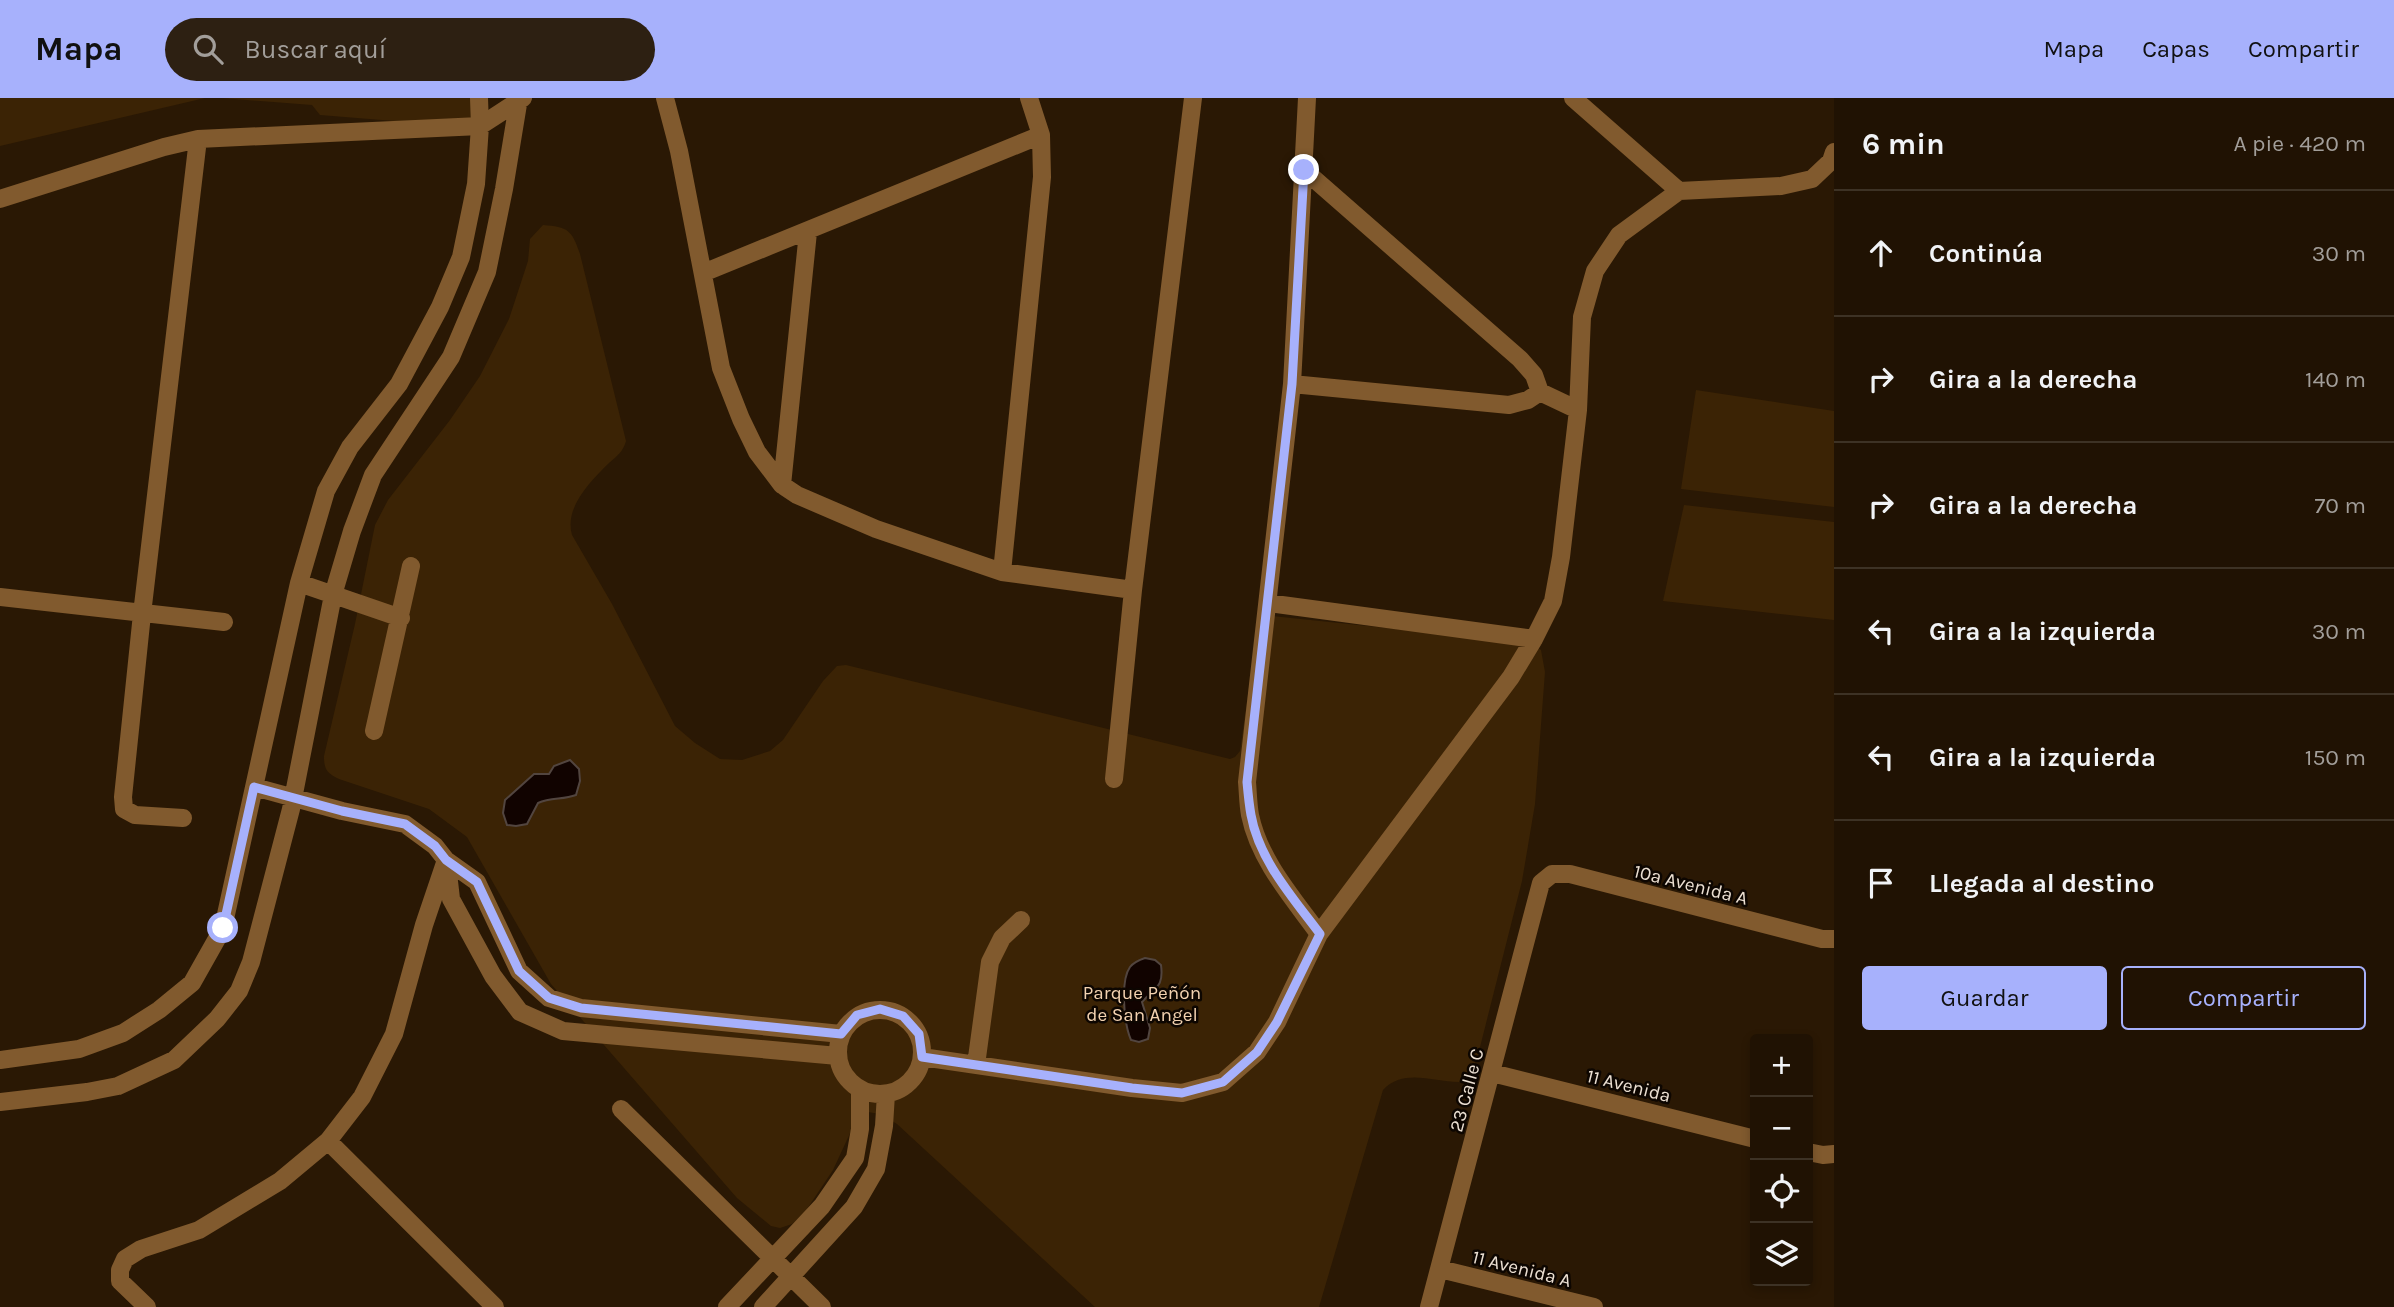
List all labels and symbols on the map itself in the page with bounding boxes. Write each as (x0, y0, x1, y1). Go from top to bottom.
route end (1288, 154, 1319, 185)
street label: 10a Avenida A (1632, 860, 1750, 910)
route start (207, 912, 238, 943)
park label: Parque Peñón de San Angel (1083, 982, 1201, 1026)
street label: 23 Calle C (1445, 1046, 1489, 1134)
street label: 11 Avenida (1585, 1065, 1673, 1107)
street label: 11 Avenida A (1470, 1246, 1574, 1292)

